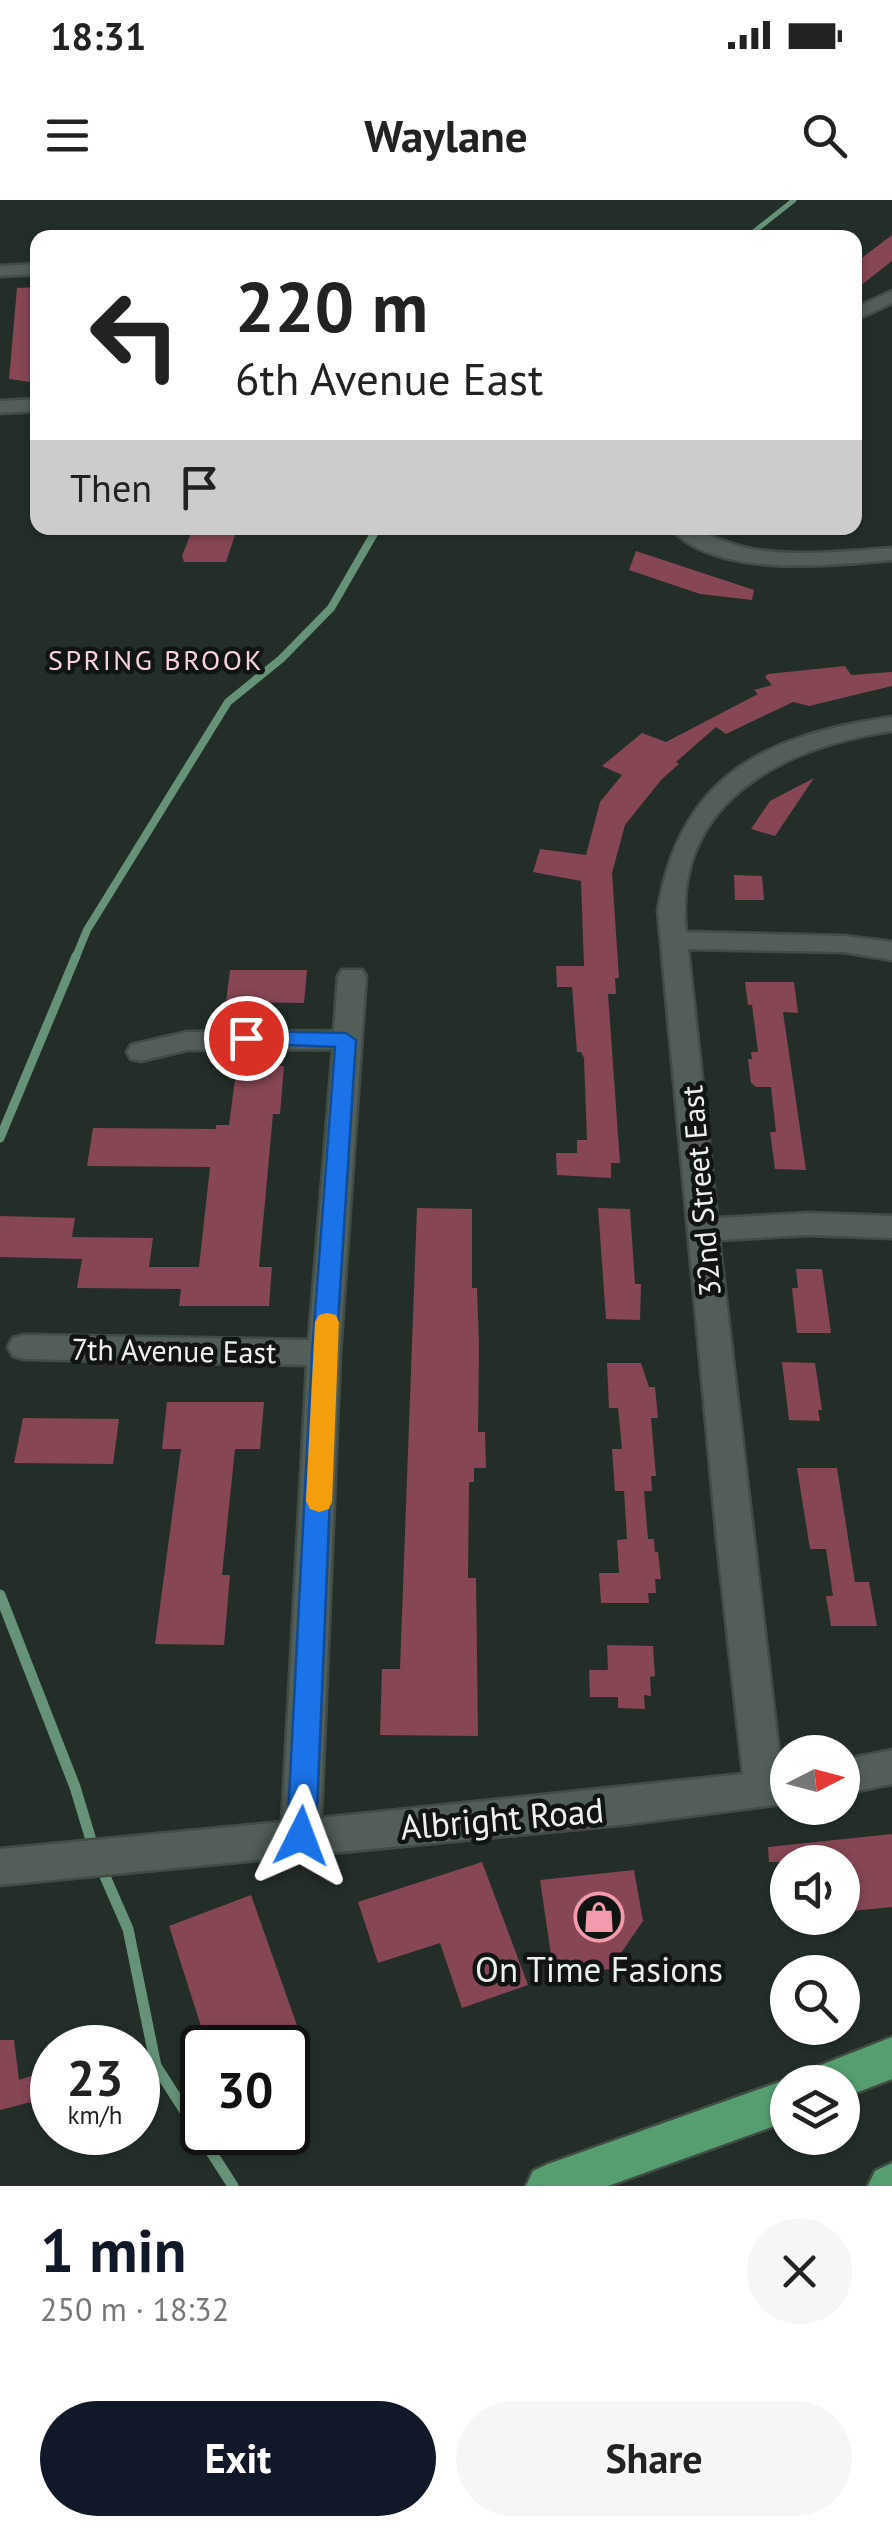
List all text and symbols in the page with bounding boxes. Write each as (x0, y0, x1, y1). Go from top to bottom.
text: 18:31 (50, 11, 146, 60)
text: Waylane (364, 106, 528, 164)
icon: menu (40, 108, 95, 163)
icon: search (797, 108, 852, 163)
text: 220 m (235, 261, 428, 351)
icon: left (70, 270, 200, 400)
text: 6th Avenue East (235, 349, 543, 407)
icon: arrive (172, 460, 227, 515)
text: Then (70, 463, 152, 512)
district label: SPRING BROOK (48, 641, 264, 678)
pin (204, 996, 289, 1081)
icon: arrive (219, 1011, 274, 1066)
street label: 32nd Street East (671, 1084, 729, 1298)
street label: 7th Avenue East (71, 1329, 277, 1371)
north arrow (770, 1735, 860, 1825)
map controls (770, 1735, 860, 2155)
position arrow (249, 1784, 353, 1888)
street label: Albright Road (398, 1786, 606, 1850)
button: sound (770, 1845, 860, 1935)
shop icon: On Time Fasions (573, 1891, 625, 1943)
place label: On Time Fasions (475, 1946, 723, 1992)
button: search (770, 1955, 860, 2045)
speed limit sign: 30 (180, 2025, 310, 2155)
text: 23 (67, 2045, 123, 2110)
button: layers (770, 2065, 860, 2155)
text: km/h (68, 2099, 122, 2131)
text: 1 min (40, 2211, 186, 2289)
button: close (747, 2219, 852, 2324)
text: 250 m · 18:32 (40, 2288, 229, 2330)
button: Exit (40, 2401, 436, 2516)
button: Share (456, 2401, 852, 2516)

